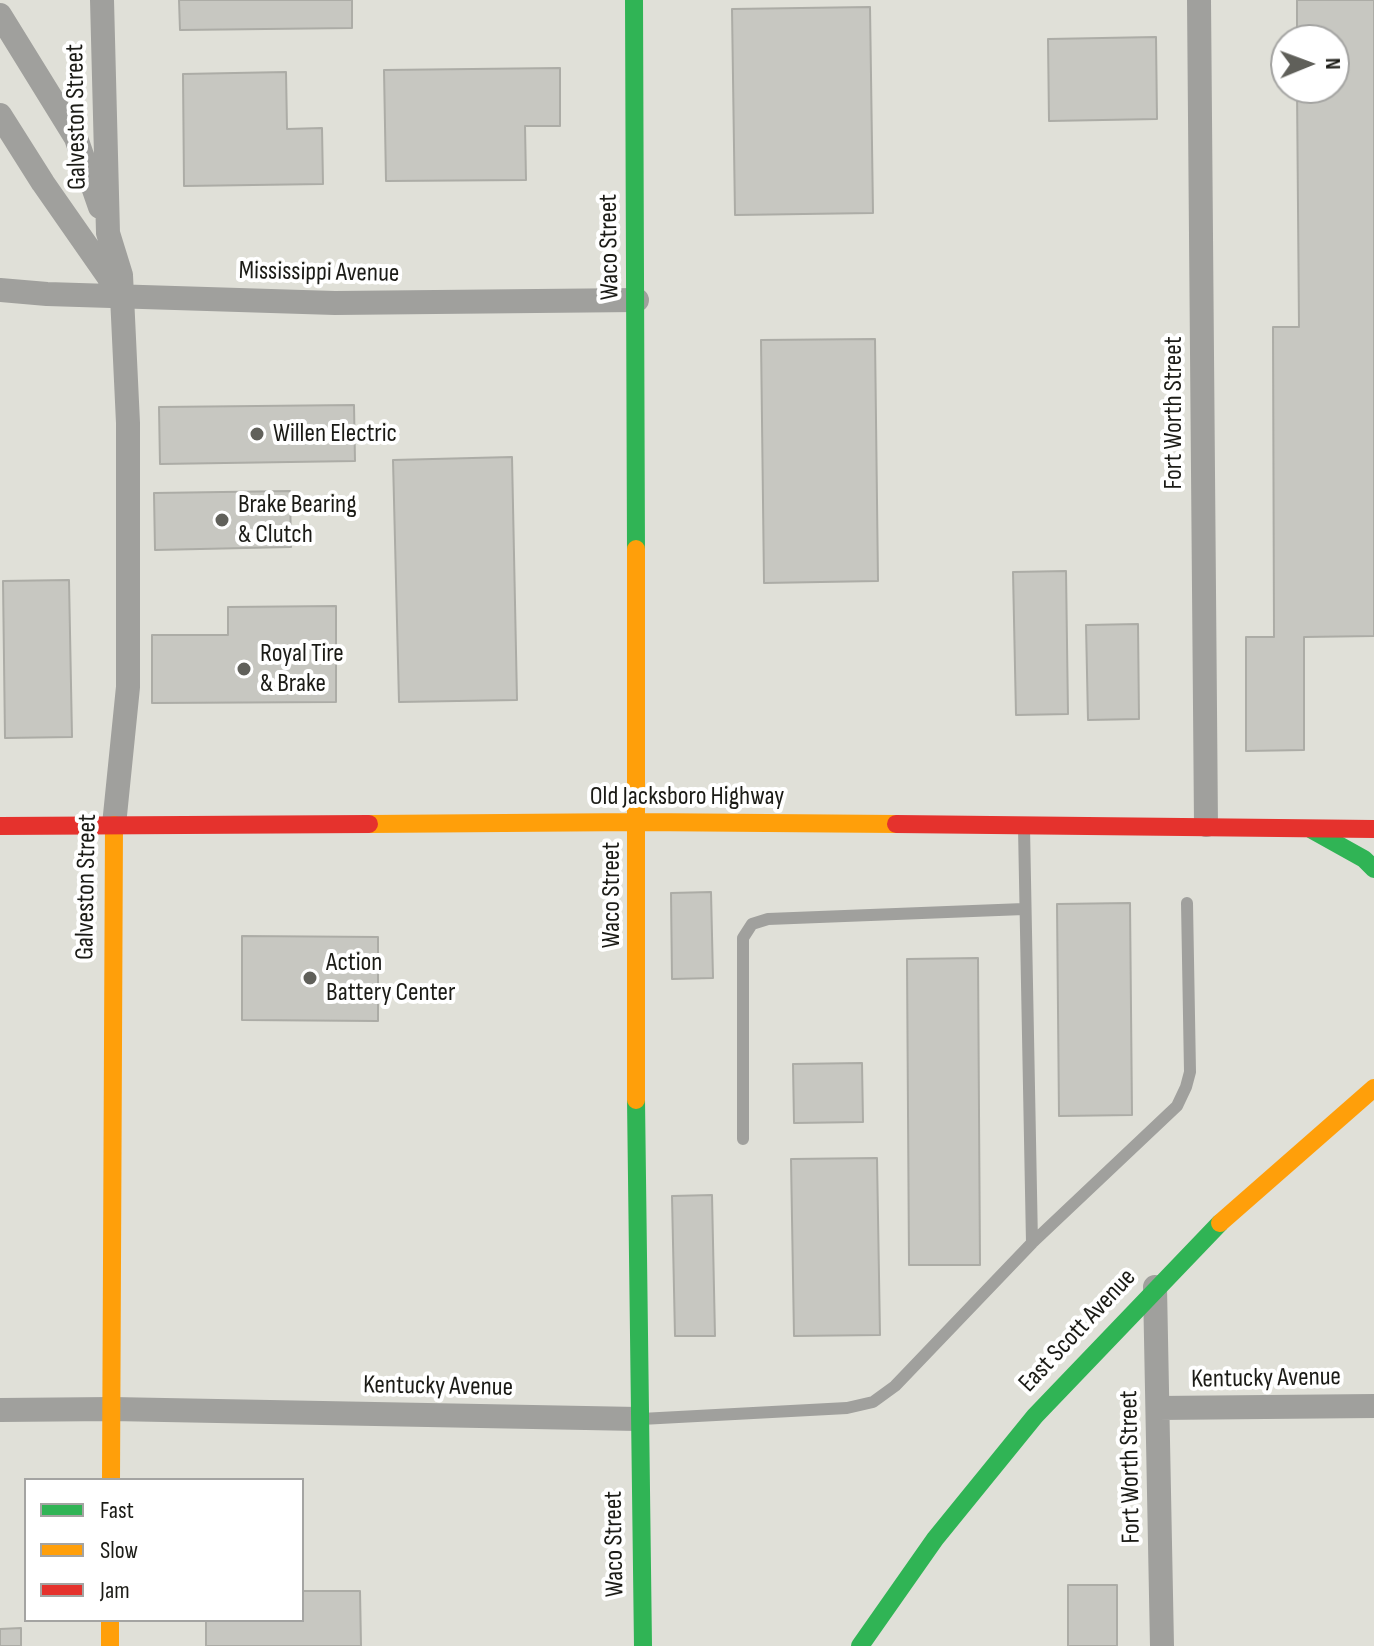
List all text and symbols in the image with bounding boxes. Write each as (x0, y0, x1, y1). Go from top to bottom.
north arrow (1270, 24, 1350, 104)
street label: Galveston Street (60, 44, 94, 190)
text: N (1319, 57, 1346, 70)
street label: Waco Street (593, 194, 627, 300)
street label: Mississippi Avenue (238, 256, 400, 290)
street label: Fort Worth Street (1158, 336, 1190, 490)
place label: Willen Electric (273, 418, 397, 450)
marker: Willen Electric (248, 425, 266, 443)
place label: Brake Bearing & Clutch (238, 489, 357, 550)
marker: Brake Bearing & Clutch (213, 511, 231, 529)
place label: Royal Tire & Brake (260, 638, 344, 700)
marker: Royal Tire & Brake (235, 660, 253, 678)
street label: Old Jacksboro Highway (590, 781, 784, 813)
street label: Galveston Street (70, 814, 104, 960)
street label: Waco Street (596, 842, 628, 948)
place label: Action Battery Center (326, 947, 455, 1008)
marker: Action Battery Center (301, 969, 319, 987)
street label: East Scott Avenue (1013, 1263, 1143, 1399)
street label: Kentucky Avenue (1191, 1362, 1341, 1396)
street label: Kentucky Avenue (363, 1370, 513, 1404)
street label: Fort Worth Street (1114, 1390, 1148, 1544)
legend (24, 1478, 304, 1622)
street label: Waco Street (598, 1491, 632, 1597)
text: Fast (100, 1496, 134, 1525)
text: Slow (100, 1536, 138, 1565)
text: Jam (100, 1576, 130, 1605)

